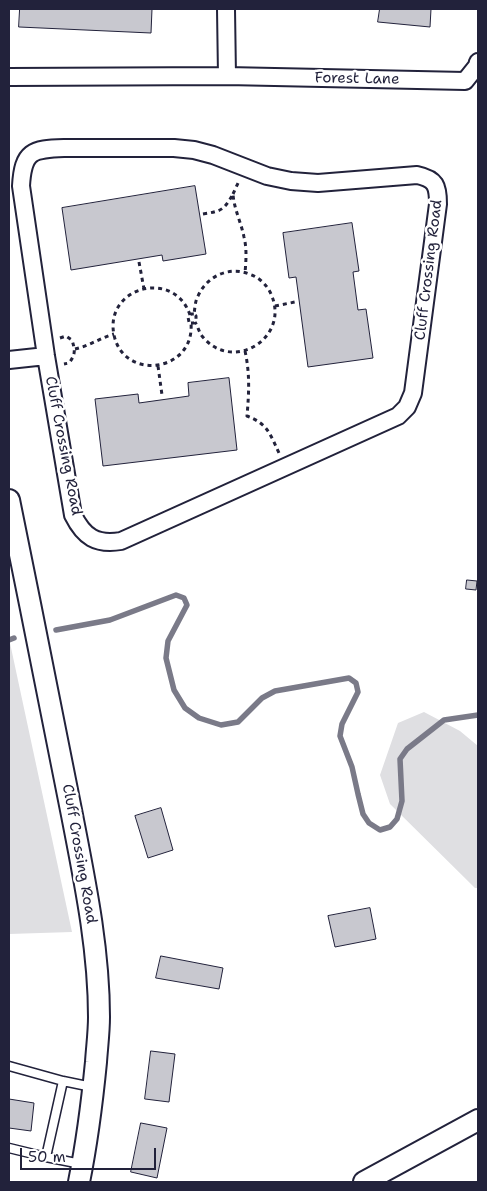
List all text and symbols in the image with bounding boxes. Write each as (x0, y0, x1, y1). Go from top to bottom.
street label: Forest Lane (314, 69, 400, 89)
street label: Cluff Crossing Road (411, 199, 447, 341)
street label: Cluff Crossing Road (41, 375, 85, 517)
street label: Cluff Crossing Road (58, 783, 100, 925)
scale bar (22, 1138, 159, 1170)
text: 50 m (28, 1147, 66, 1167)

